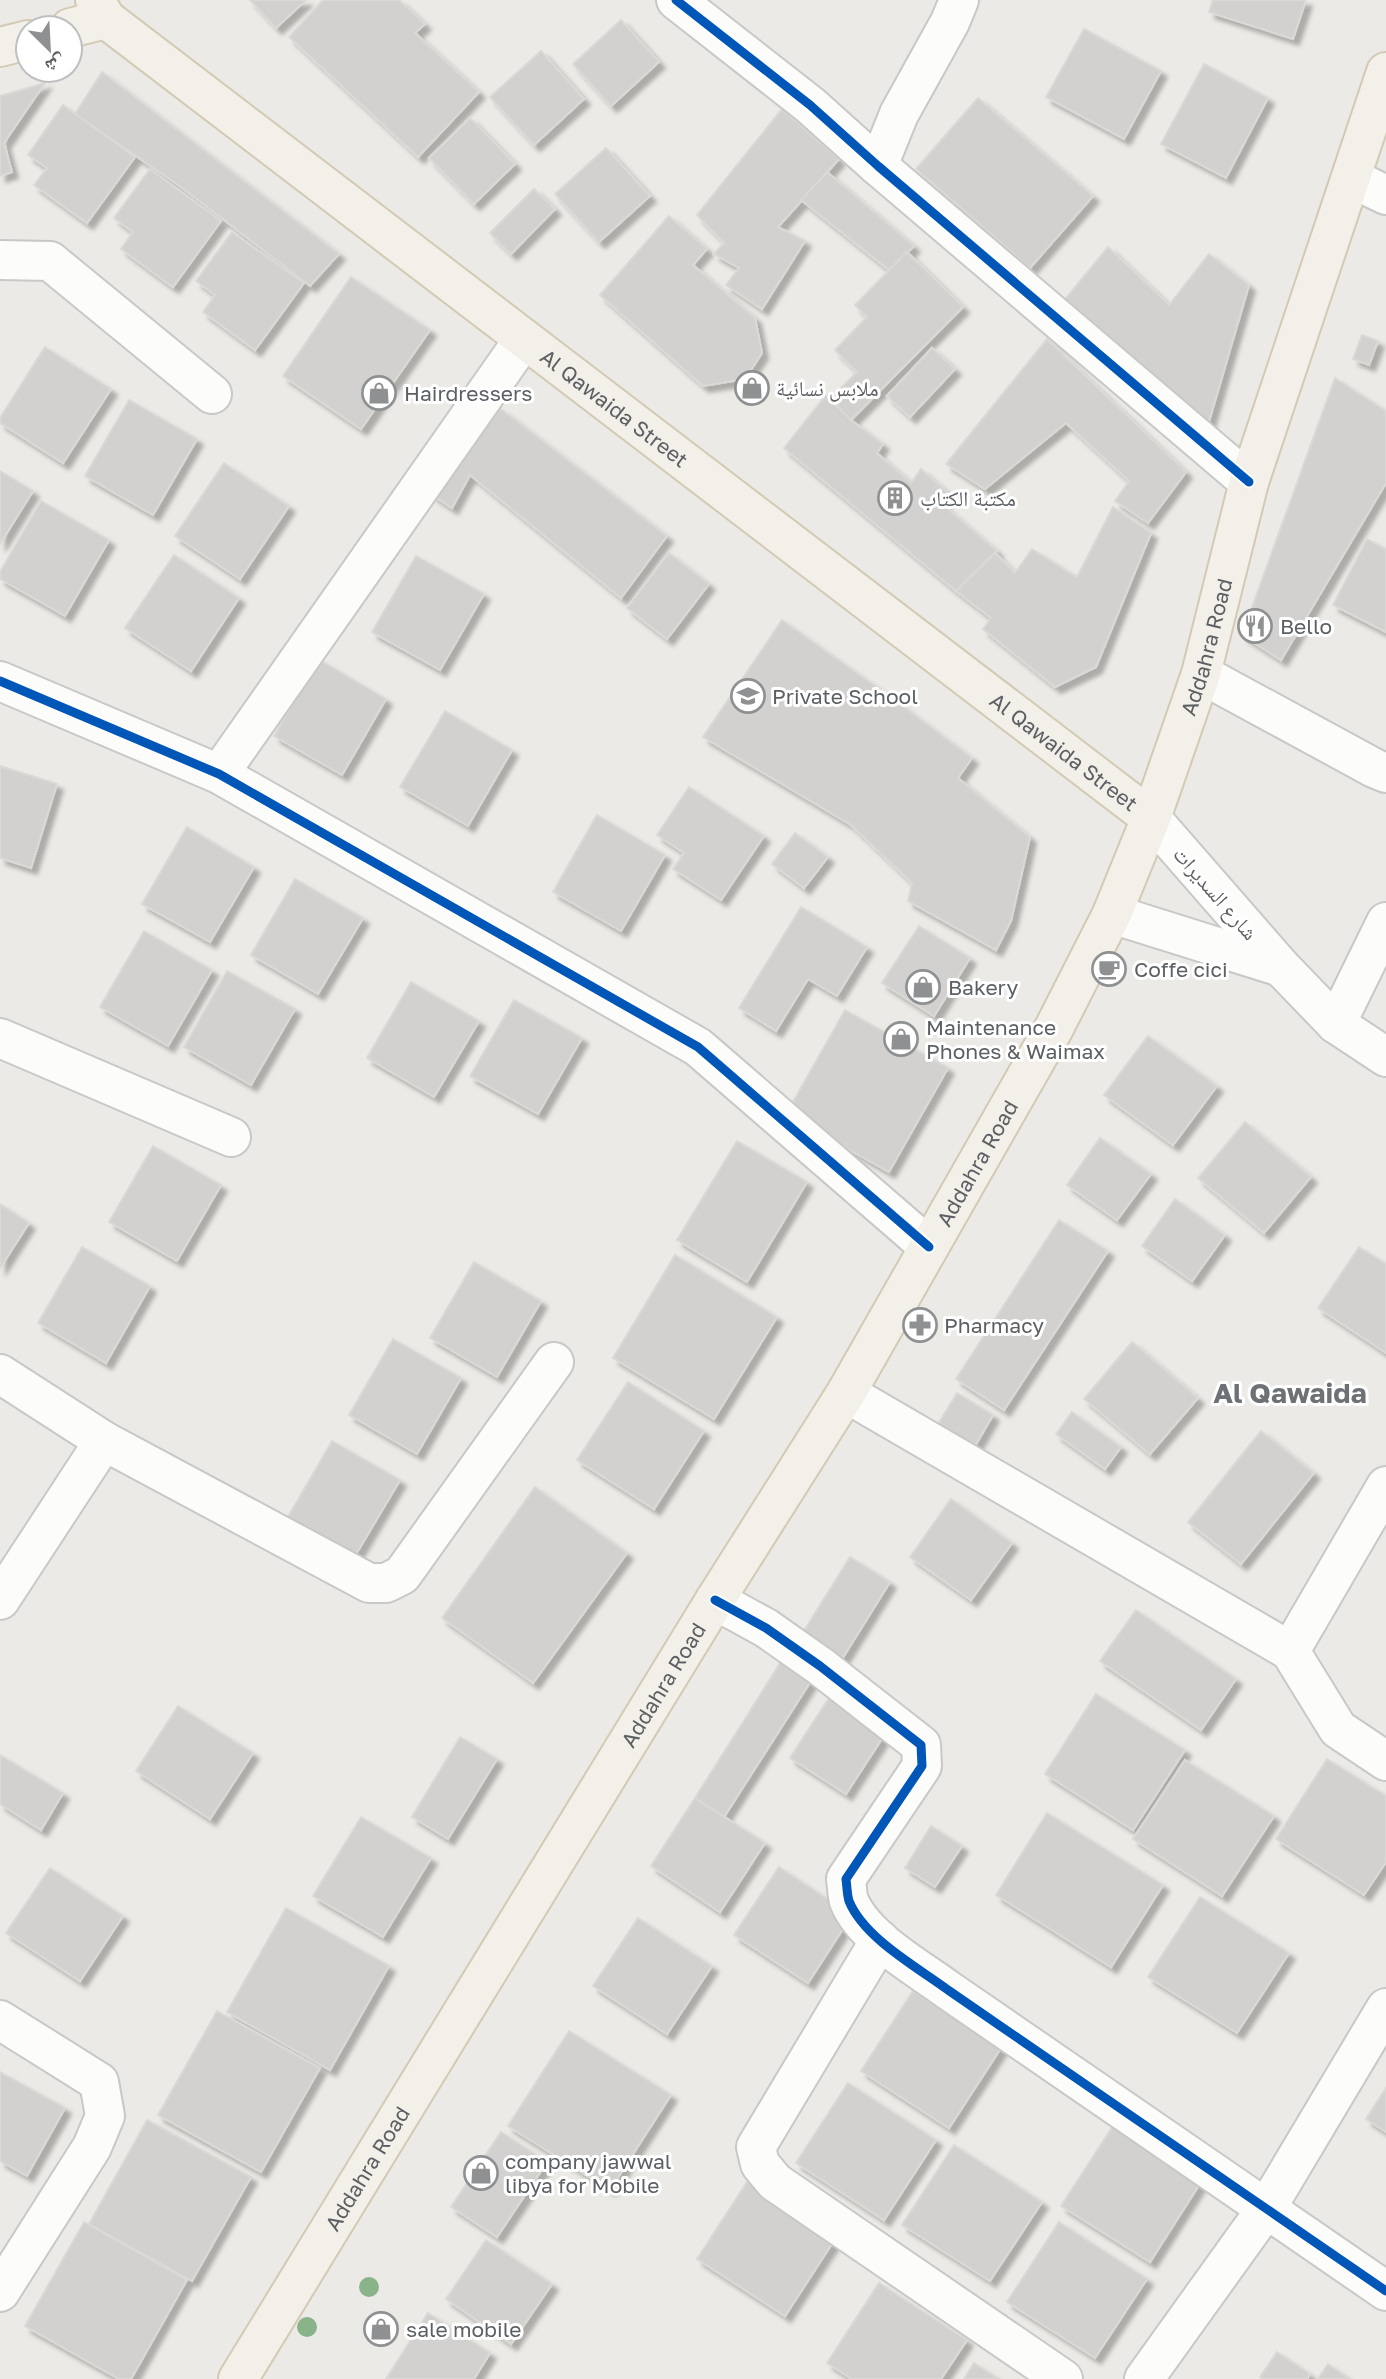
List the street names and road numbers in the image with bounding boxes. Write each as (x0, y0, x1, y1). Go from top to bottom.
street label: Al Qawaida Street (535, 343, 694, 473)
street label: Addahra Road (1175, 576, 1237, 719)
street label: Al Qawaida Street (985, 687, 1143, 816)
street label: شارع السديرات (1168, 841, 1264, 946)
street label: Addahra Road (931, 1095, 1023, 1231)
street label: Addahra Road (615, 1618, 711, 1752)
street label: Addahra Road (319, 2101, 415, 2235)

